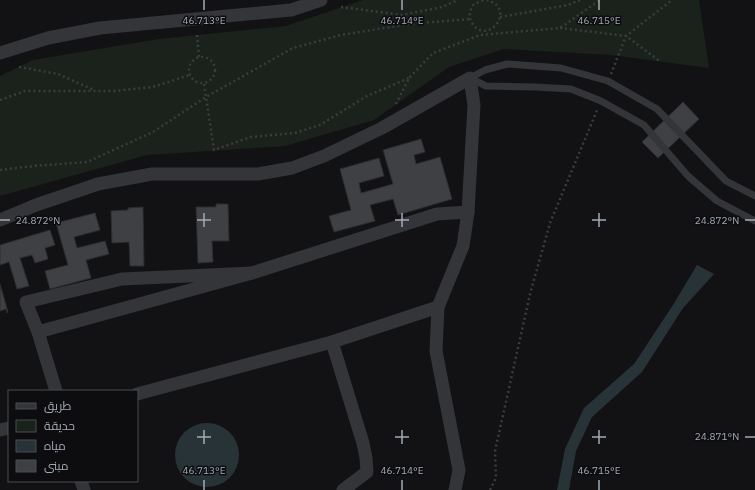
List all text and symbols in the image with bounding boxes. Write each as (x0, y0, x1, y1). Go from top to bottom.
text: 46.713°E (182, 14, 226, 27)
text: 46.714°E (380, 14, 424, 27)
text: 46.715°E (577, 14, 621, 27)
text: 24.872°N (16, 214, 60, 227)
text: 24.872°N (695, 214, 739, 227)
legend (8, 390, 138, 482)
text: طريق (44, 398, 72, 413)
text: حديقة (44, 418, 75, 433)
text: 24.871°N (695, 430, 739, 443)
text: مياه (44, 438, 66, 453)
text: مبنى (44, 458, 69, 473)
text: 46.713°E (182, 464, 226, 477)
text: 46.714°E (380, 464, 424, 477)
text: 46.715°E (577, 464, 621, 477)

